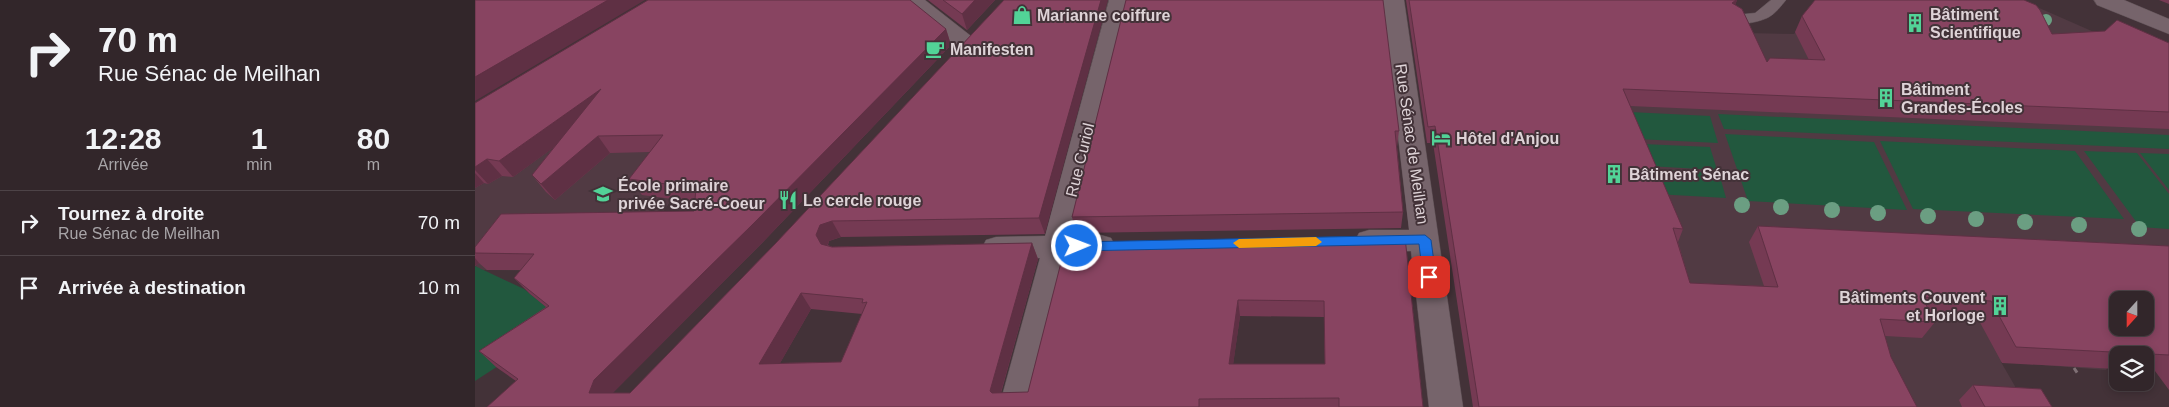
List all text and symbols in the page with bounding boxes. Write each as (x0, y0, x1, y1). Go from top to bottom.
shop icon: Marianne coiffure (1011, 4, 1033, 26)
place label: Bâtiment Scientifique (1930, 6, 2021, 41)
place label: Marianne coiffure (1037, 7, 1170, 24)
building icon: Bâtiment Scientifique (1904, 12, 1926, 34)
icon: right (15, 20, 80, 85)
text: 70 m (98, 20, 178, 59)
cafe icon: Manifesten (924, 38, 946, 60)
place label: Manifesten (950, 41, 1034, 58)
text: Rue Sénac de Meilhan (98, 61, 321, 86)
street label: Rue Sénac de Meilhan (1392, 63, 1432, 225)
place label: Bâtiment Grandes-Écoles (1901, 81, 2023, 116)
building icon: Bâtiment Grandes-Écoles (1875, 87, 1897, 109)
street label: Rue Curiol (1063, 121, 1097, 199)
text: 12:28 (85, 122, 162, 155)
text: 1 (251, 122, 268, 155)
text: 80 (357, 122, 390, 155)
hotel icon: Hôtel d'Anjou (1430, 127, 1452, 149)
place label: Hôtel d'Anjou (1456, 130, 1559, 147)
text: Arrivée (98, 156, 148, 173)
text: min (246, 156, 272, 173)
text: m (367, 156, 380, 173)
building icon: Bâtiment Sénac (1603, 163, 1625, 185)
place label: Bâtiment Sénac (1629, 166, 1749, 183)
place label: École primaire privée Sacré-Coeur (618, 176, 765, 212)
school or university icon: École primaire privée Sacré-Coeur (592, 183, 614, 205)
restaurant icon: Le cercle rouge (777, 189, 799, 211)
place label: Le cercle rouge (803, 192, 921, 209)
text: Tournez à droite (58, 203, 204, 224)
icon: right (15, 209, 43, 237)
text: 70 m (418, 212, 460, 233)
position arrow (1050, 219, 1102, 271)
text: Rue Sénac de Meilhan (58, 225, 220, 242)
pin (1408, 256, 1450, 298)
icon: arrive (1415, 263, 1443, 291)
icon: arrive (15, 274, 43, 302)
text: Arrivée à destination (58, 277, 246, 298)
text: 10 m (418, 277, 460, 298)
place label: Bâtiments Couvent et Horloge (1839, 289, 1986, 324)
north arrow (2109, 291, 2154, 336)
map controls (2109, 291, 2154, 391)
building icon: Bâtiments Couvent et Horloge (1989, 295, 2011, 317)
button: layers (2109, 346, 2154, 391)

